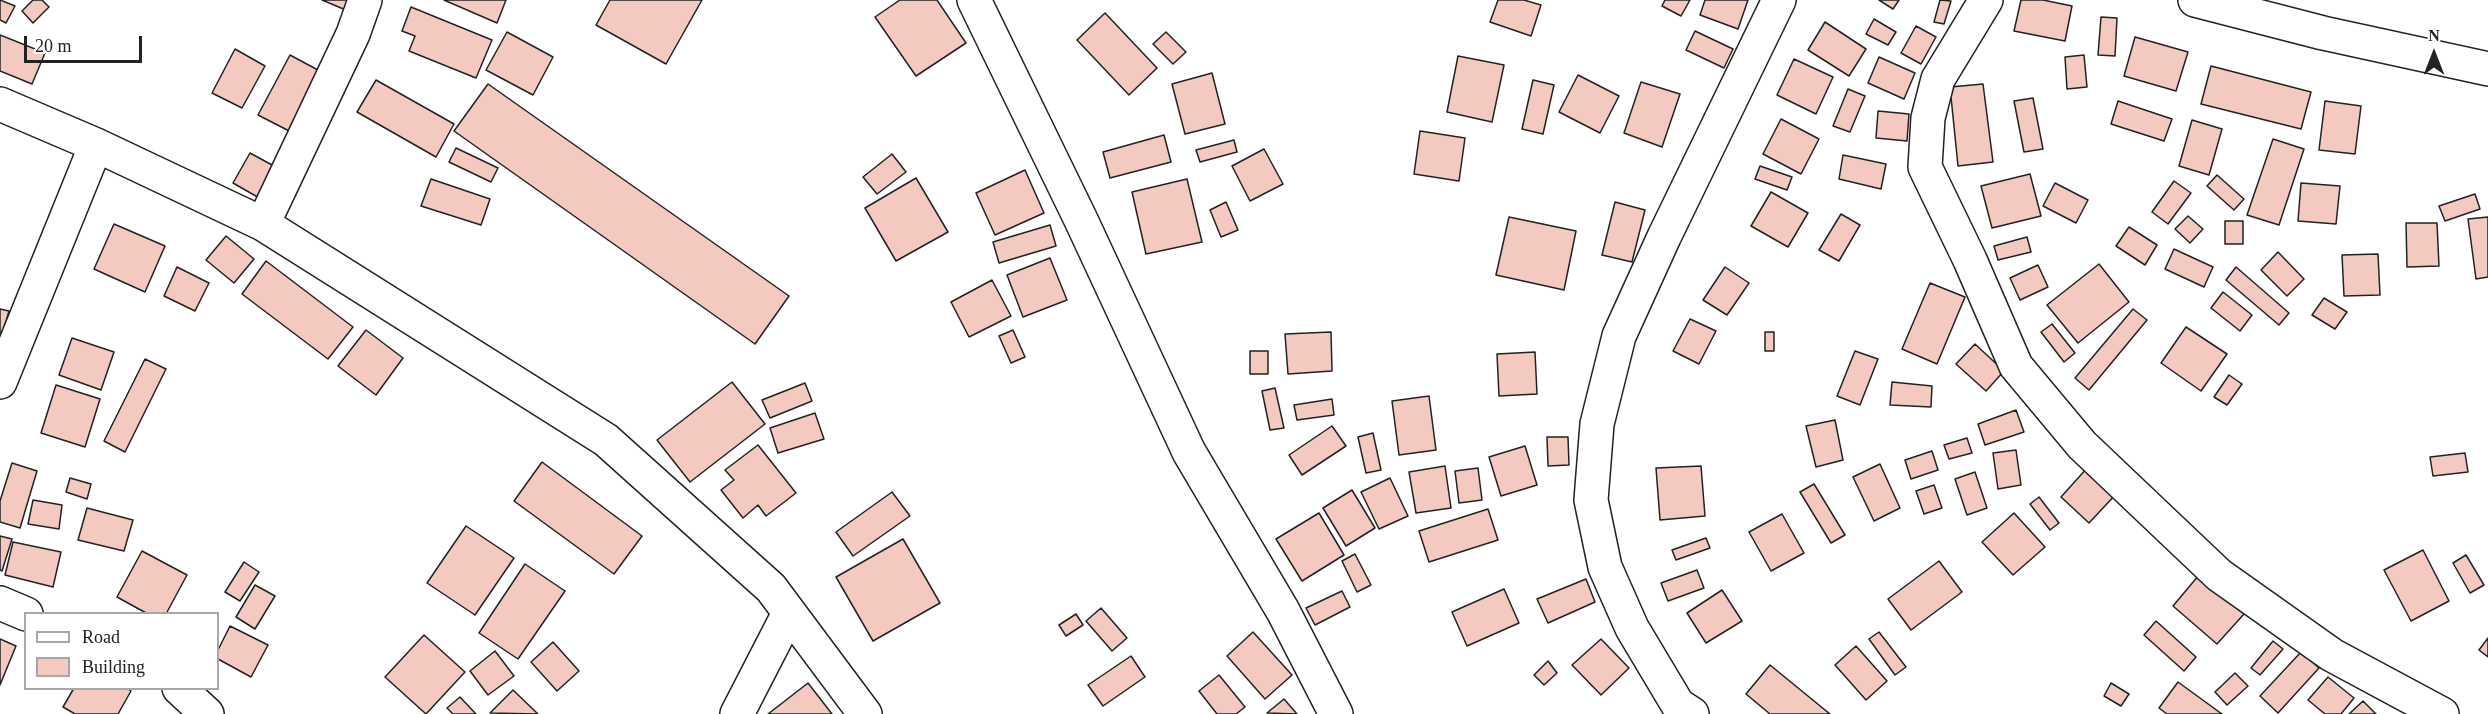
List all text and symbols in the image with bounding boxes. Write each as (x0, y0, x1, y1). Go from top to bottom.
scale bar (27, 24, 146, 62)
north arrow (2404, 24, 2464, 84)
text: N (2428, 27, 2440, 44)
text: 20 m (35, 36, 72, 56)
legend (24, 612, 219, 690)
text: Road (82, 627, 120, 647)
text: Building (82, 657, 145, 677)

